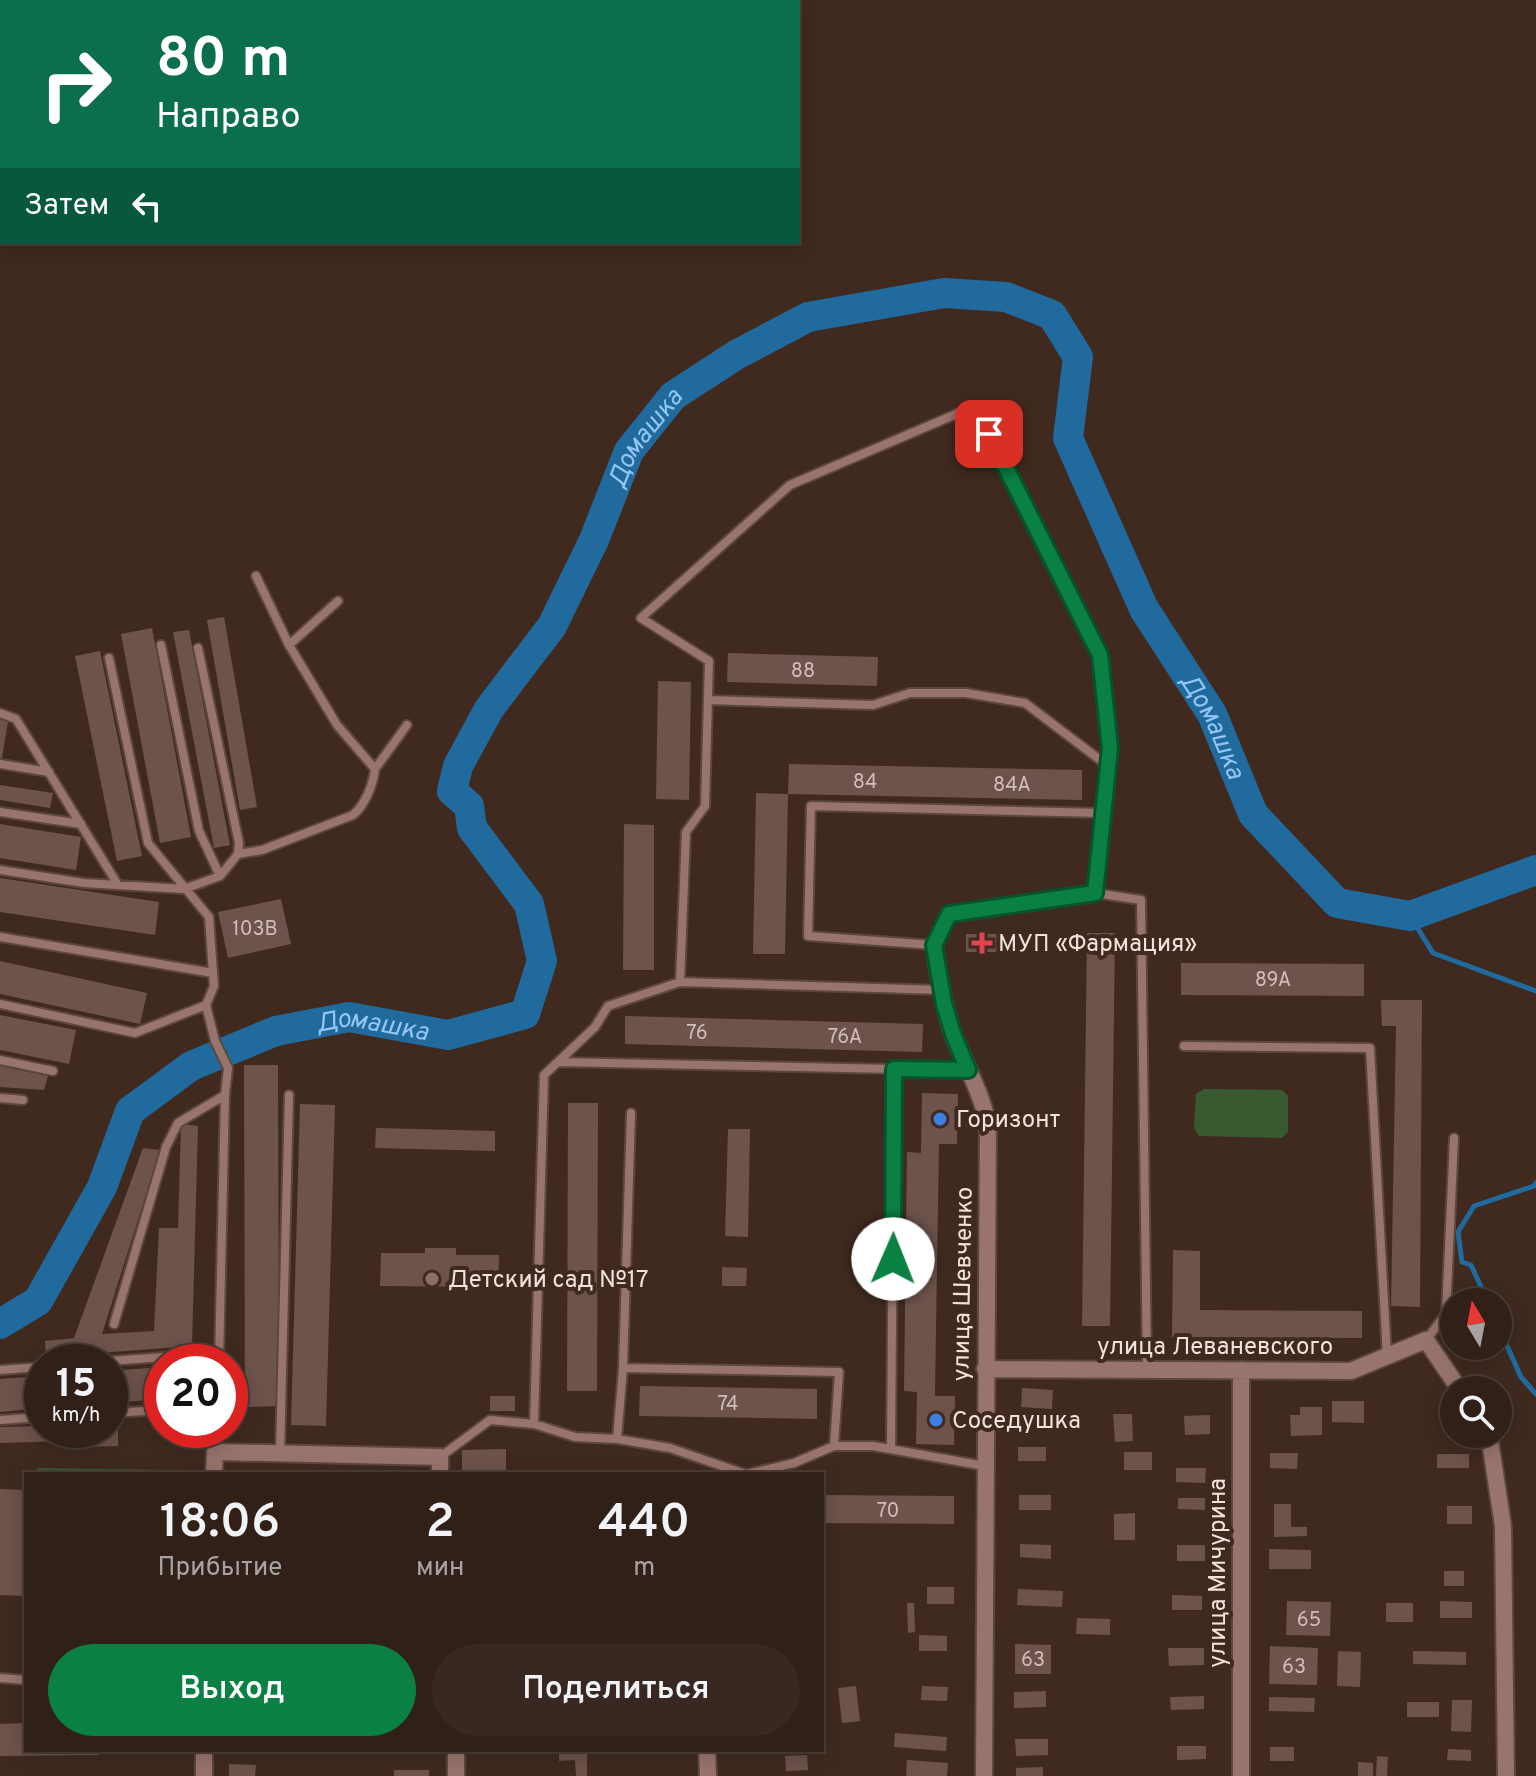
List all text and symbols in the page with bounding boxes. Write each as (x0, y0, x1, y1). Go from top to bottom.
text: 80 m (156, 26, 290, 96)
icon: right (24, 32, 128, 136)
text: Направо (156, 95, 301, 141)
icon: left (125, 184, 169, 228)
text: Затем (24, 188, 109, 225)
water label: Домашка (602, 382, 692, 493)
pin (955, 400, 1023, 468)
icon: arrive (967, 412, 1011, 456)
house number: 88 (791, 659, 815, 685)
water label: Домашка (1171, 668, 1251, 785)
house number: 84 (853, 770, 877, 796)
house number: 84А (993, 773, 1031, 799)
house number: 103В (232, 917, 278, 943)
place label: МУП «Фармация» (998, 930, 1197, 960)
marker: МУП «Фармация» (973, 934, 991, 952)
house number: 89А (1255, 968, 1291, 994)
water label: Домашка (314, 1003, 432, 1050)
house number: 76 (686, 1021, 708, 1047)
house number: 76А (828, 1025, 862, 1051)
place label: Горизонт (956, 1106, 1061, 1136)
marker: Горизонт (931, 1110, 949, 1128)
street label: улица Шевченко (947, 1186, 981, 1382)
position arrow (851, 1217, 935, 1301)
place label: Детский сад №17 (448, 1266, 648, 1296)
marker: Детский сад №17 (423, 1270, 441, 1288)
north arrow (1440, 1288, 1512, 1360)
map controls (1440, 1288, 1512, 1448)
street label: улица Леваневского (1097, 1333, 1333, 1363)
speed limit sign: 20 (144, 1344, 248, 1448)
text: 15 (56, 1361, 96, 1411)
button: search (1440, 1376, 1512, 1448)
house number: 74 (718, 1392, 738, 1418)
text: km/h (52, 1403, 100, 1429)
place label: Соседушка (952, 1407, 1081, 1437)
marker: Соседушка (927, 1411, 945, 1429)
street label: улица Мичурина (1204, 1478, 1234, 1668)
text: 18:06 (160, 1494, 280, 1554)
text: 2 (425, 1494, 455, 1554)
text: 440 (598, 1494, 690, 1554)
house number: 70 (877, 1499, 899, 1525)
text: Прибытие (158, 1552, 282, 1585)
text: мин (416, 1552, 464, 1585)
text: m (633, 1552, 655, 1585)
house number: 65 (1297, 1608, 1321, 1634)
button: Выход (48, 1644, 416, 1736)
button: Поделиться (432, 1644, 800, 1736)
house number: 63 (1021, 1648, 1045, 1674)
house number: 63 (1282, 1655, 1306, 1681)

